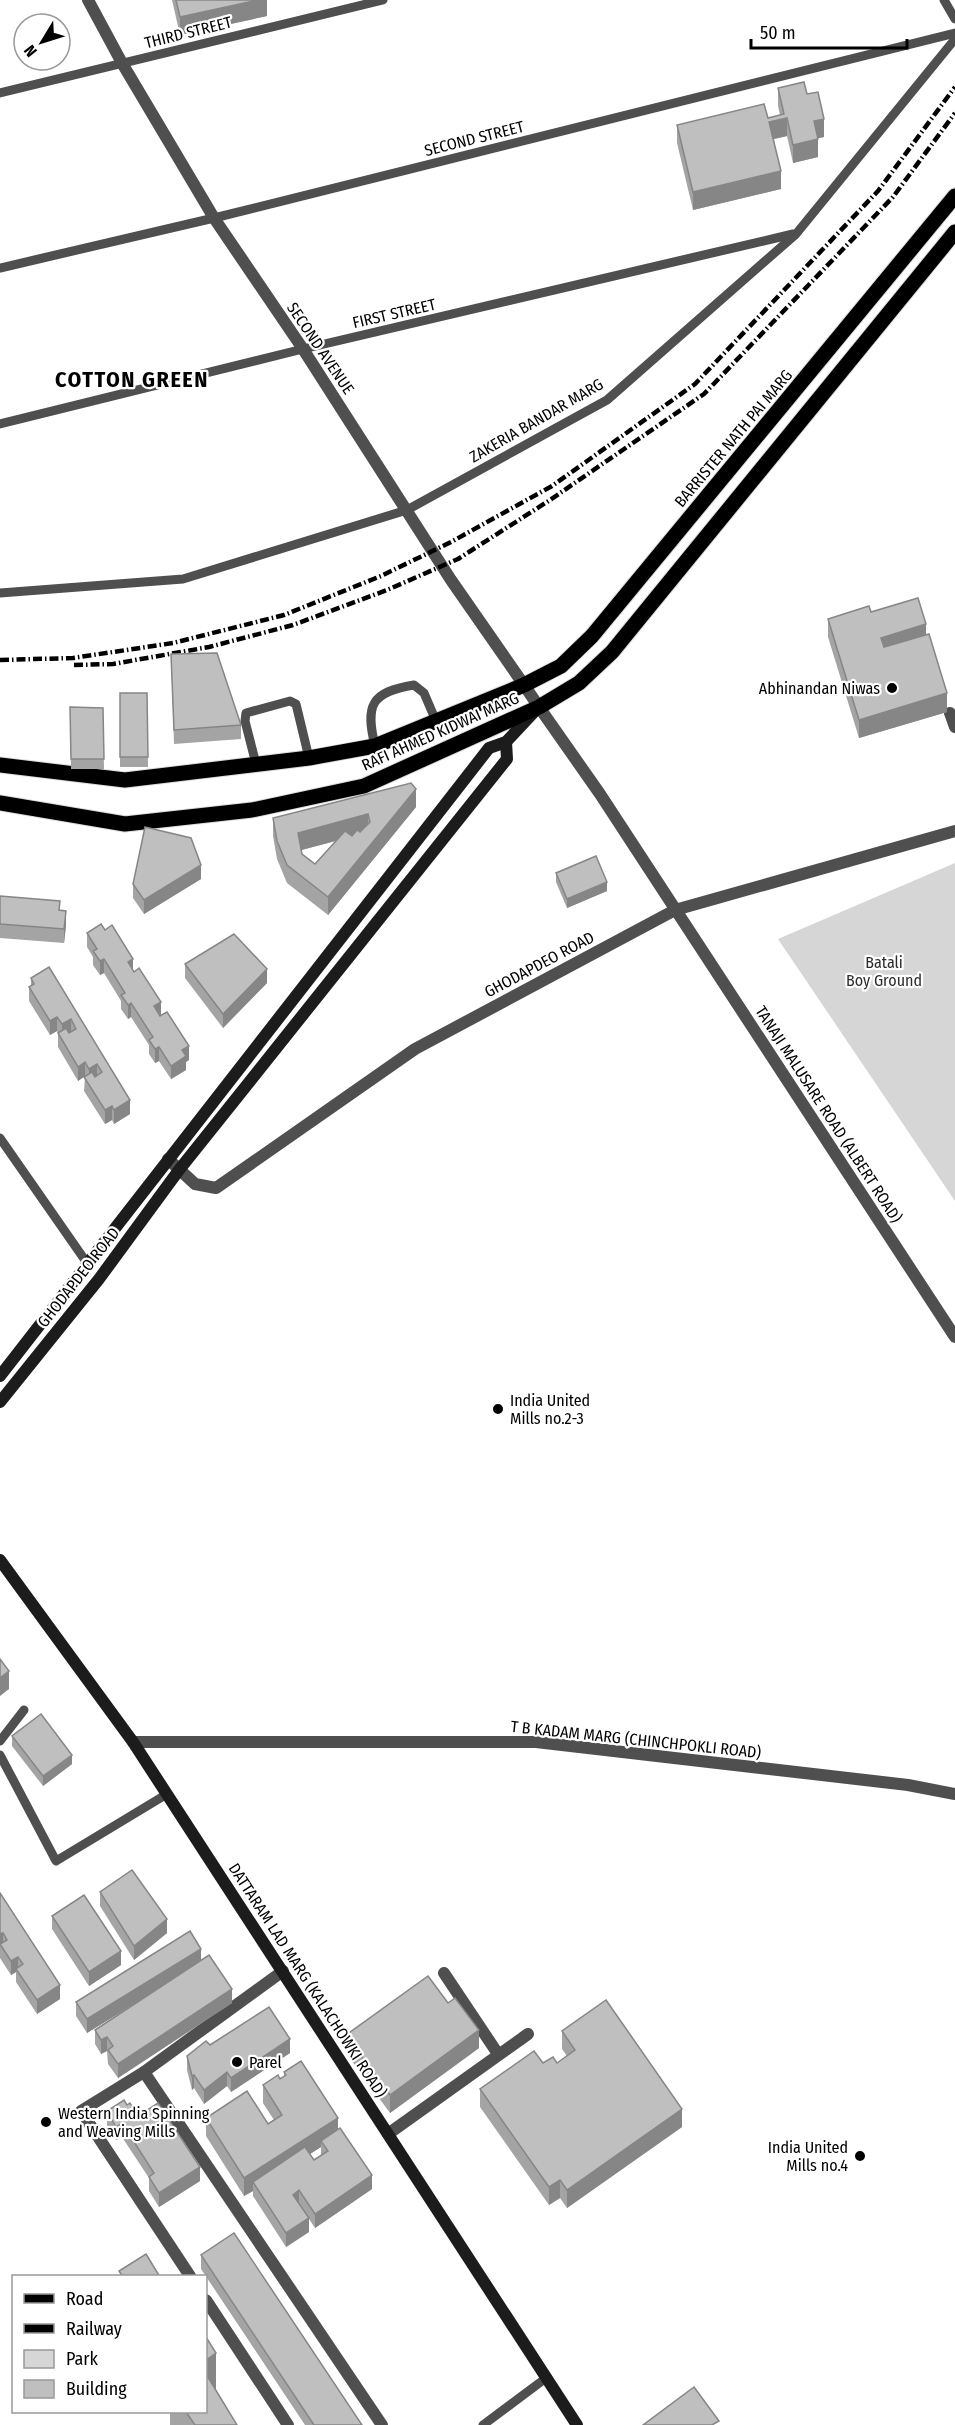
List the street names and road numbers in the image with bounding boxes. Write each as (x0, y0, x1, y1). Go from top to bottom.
street label: THIRD STREET (143, 12, 234, 52)
street label: SECOND STREET (422, 117, 526, 160)
street label: FIRST STREET (351, 295, 438, 332)
street label: SECOND AVENUE (283, 299, 358, 398)
street label: BARRISTER NATH PAI MARG (670, 366, 796, 511)
street label: ZAKERIA BANDAR MARG (466, 374, 607, 467)
street label: RAFI AHMED KIDWAI MARG (359, 688, 522, 775)
street label: GHODAPDEO ROAD (481, 928, 597, 1001)
street label: TANAJI MALUSARE ROAD (ALBERT ROAD) (751, 1002, 906, 1226)
street label: GHODAPDEO ROAD (34, 1224, 123, 1331)
street label: T B KADAM MARG (CHINCHPOKLI ROAD) (510, 1717, 762, 1762)
street label: DATTARAM LAD MARG (KALACHOWKI ROAD) (225, 1860, 391, 2101)

